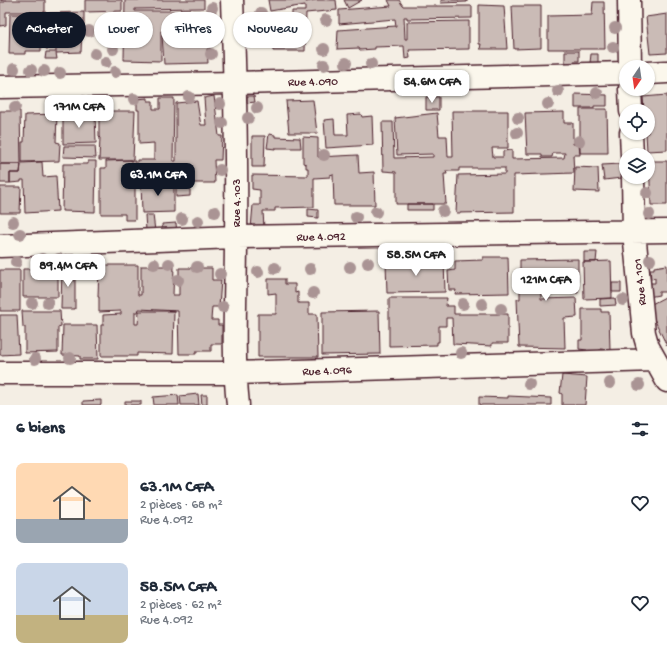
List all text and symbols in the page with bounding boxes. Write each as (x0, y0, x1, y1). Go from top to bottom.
chip: Acheter (12, 12, 86, 48)
chip: Louer (94, 12, 153, 48)
chip: Filtres (161, 12, 225, 48)
chip: Nouveau (233, 12, 312, 48)
north arrow (619, 60, 655, 96)
map controls (619, 60, 655, 184)
pin: 54.6M CFA (386, 70, 478, 104)
text: 54.6M CFA (403, 75, 461, 90)
street label: Rue 4.090 (288, 76, 338, 90)
pin: 171M CFA (38, 95, 120, 129)
text: 171M CFA (54, 100, 104, 115)
button: locate (619, 104, 655, 140)
button: layers (619, 148, 655, 184)
pin: 63.1M CFA (112, 163, 204, 197)
text: 63.1M CFA (130, 168, 186, 183)
street label: Rue 4.103 (231, 179, 245, 227)
street label: Rue 4.092 (296, 231, 346, 245)
pin: 58.5M CFA (370, 243, 462, 277)
text: 58.5M CFA (387, 248, 445, 263)
pin: 89.4M CFA (22, 254, 114, 288)
street label: Rue 4.101 (632, 258, 650, 306)
text: 89.4M CFA (39, 259, 97, 274)
pin: 121M CFA (505, 268, 587, 302)
text: 121M CFA (521, 273, 571, 288)
street label: Rue 4.096 (302, 364, 353, 380)
icon: filters (629, 418, 651, 440)
text: 6 biens (16, 419, 64, 439)
text: 63.1M CFA (140, 478, 213, 498)
icon: home (48, 479, 96, 527)
icon: heart (629, 492, 651, 514)
text: 2 pièces · 68 m² (140, 498, 223, 513)
text: Rue 4.092 (140, 513, 193, 528)
text: 58.5M CFA (140, 578, 216, 598)
icon: home (48, 579, 96, 627)
icon: heart (629, 592, 651, 614)
text: 2 pièces · 62 m² (140, 598, 222, 613)
text: Rue 4.092 (140, 613, 193, 628)

